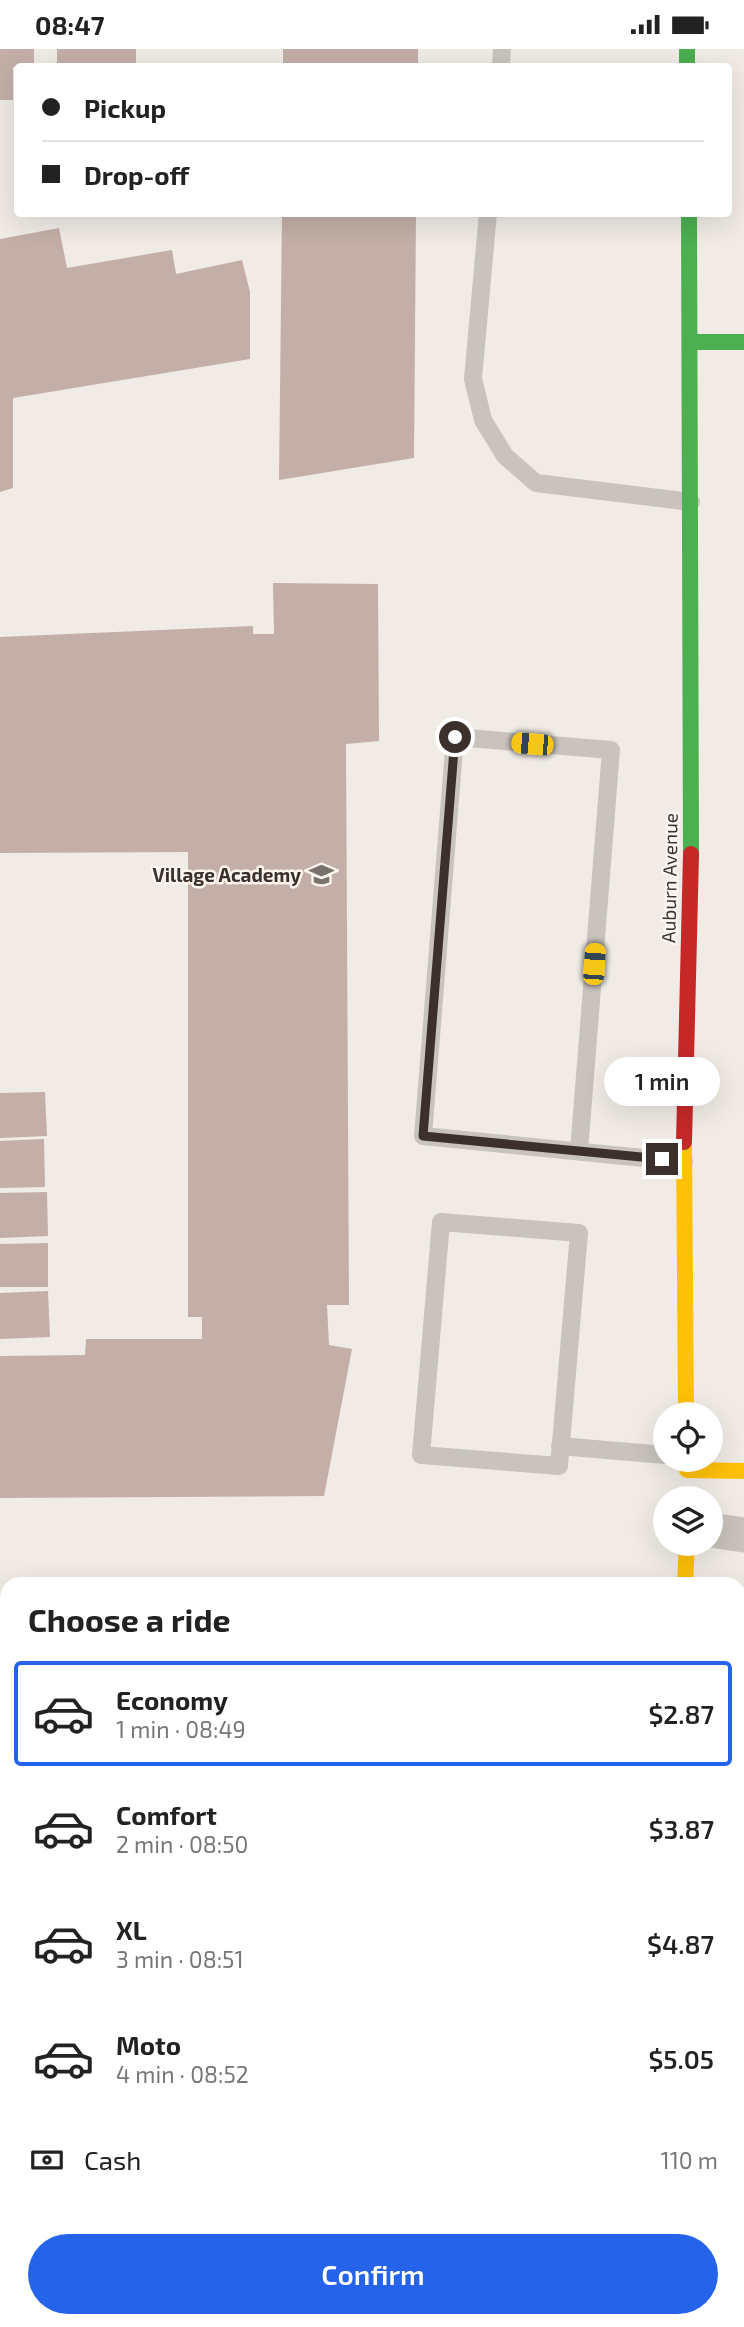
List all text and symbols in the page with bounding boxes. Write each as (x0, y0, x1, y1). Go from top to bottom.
text: 08:47 (35, 9, 105, 40)
text: Pickup (84, 92, 166, 123)
text: Drop-off (84, 159, 189, 190)
route start (439, 721, 471, 753)
car (511, 732, 554, 756)
street label: Auburn Avenue (656, 813, 682, 943)
school or university icon: Village Academy (307, 860, 335, 888)
place label: Village Academy (153, 863, 301, 887)
car (583, 942, 606, 986)
callout: 1 min (604, 1058, 720, 1107)
text: 1 min (635, 1067, 689, 1095)
route end (646, 1143, 678, 1175)
map controls (653, 1402, 723, 1556)
button: locate (653, 1402, 723, 1472)
button: layers (653, 1486, 723, 1556)
text: Choose a ride (28, 1600, 231, 1638)
icon: car (32, 1682, 95, 1745)
text: Economy (116, 1684, 228, 1715)
text: $2.87 (648, 1698, 714, 1729)
text: 1 min · 08:49 (116, 1715, 246, 1743)
icon: car (32, 1797, 95, 1860)
text: Comfort (116, 1799, 217, 1830)
text: $3.87 (649, 1813, 714, 1844)
text: 2 min · 08:50 (116, 1830, 248, 1858)
icon: car (32, 1912, 95, 1975)
text: XL (116, 1914, 147, 1945)
text: $4.87 (647, 1928, 714, 1959)
text: 3 min · 08:51 (116, 1945, 244, 1973)
icon: car (32, 2027, 95, 2090)
text: Moto (116, 2029, 181, 2060)
text: $5.05 (648, 2043, 714, 2074)
text: 4 min · 08:52 (116, 2060, 249, 2088)
icon: cash (28, 2141, 66, 2179)
text: Cash (84, 2144, 141, 2175)
text: 110 m (661, 2146, 718, 2174)
button: Confirm (28, 2234, 718, 2314)

